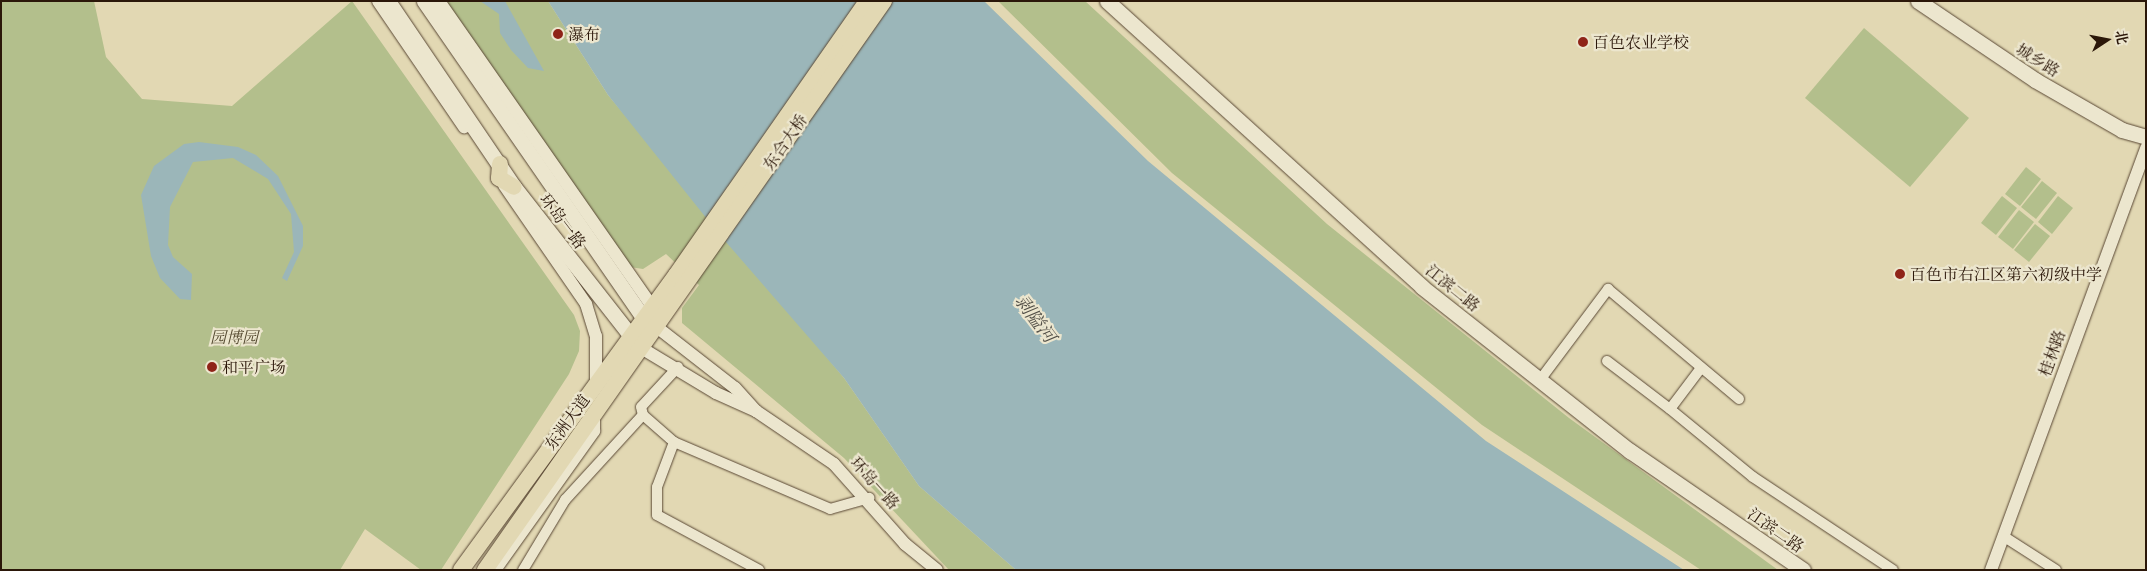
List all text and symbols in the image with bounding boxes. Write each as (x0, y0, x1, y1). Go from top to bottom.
north arrow (2082, 15, 2132, 65)
place label: 瀑布 (568, 24, 600, 44)
marker: 瀑布 (552, 28, 564, 40)
text: 北 (2111, 28, 2133, 46)
place label: 百色农业学校 (1593, 32, 1689, 52)
marker: 百色农业学校 (1577, 36, 1589, 48)
street label: 城乡路 (2013, 39, 2063, 81)
street label: 东合大桥 (759, 110, 811, 174)
street label: 环岛一路 (536, 190, 590, 252)
street label: 江滨二路 (1422, 260, 1484, 316)
place label: 百色市右江区第六初级中学 (1910, 264, 2102, 284)
marker: 百色市右江区第六初级中学 (1894, 268, 1906, 280)
water label: 剥隘河 (1010, 291, 1060, 347)
park label: 园博园 (210, 327, 258, 347)
street label: 桂林路 (2035, 327, 2069, 379)
place label: 和平广场 (222, 357, 286, 377)
marker: 和平广场 (206, 361, 218, 373)
street label: 东洲大道 (540, 390, 594, 454)
street label: 环岛一路 (846, 453, 904, 513)
street label: 江滨二路 (1744, 504, 1808, 556)

